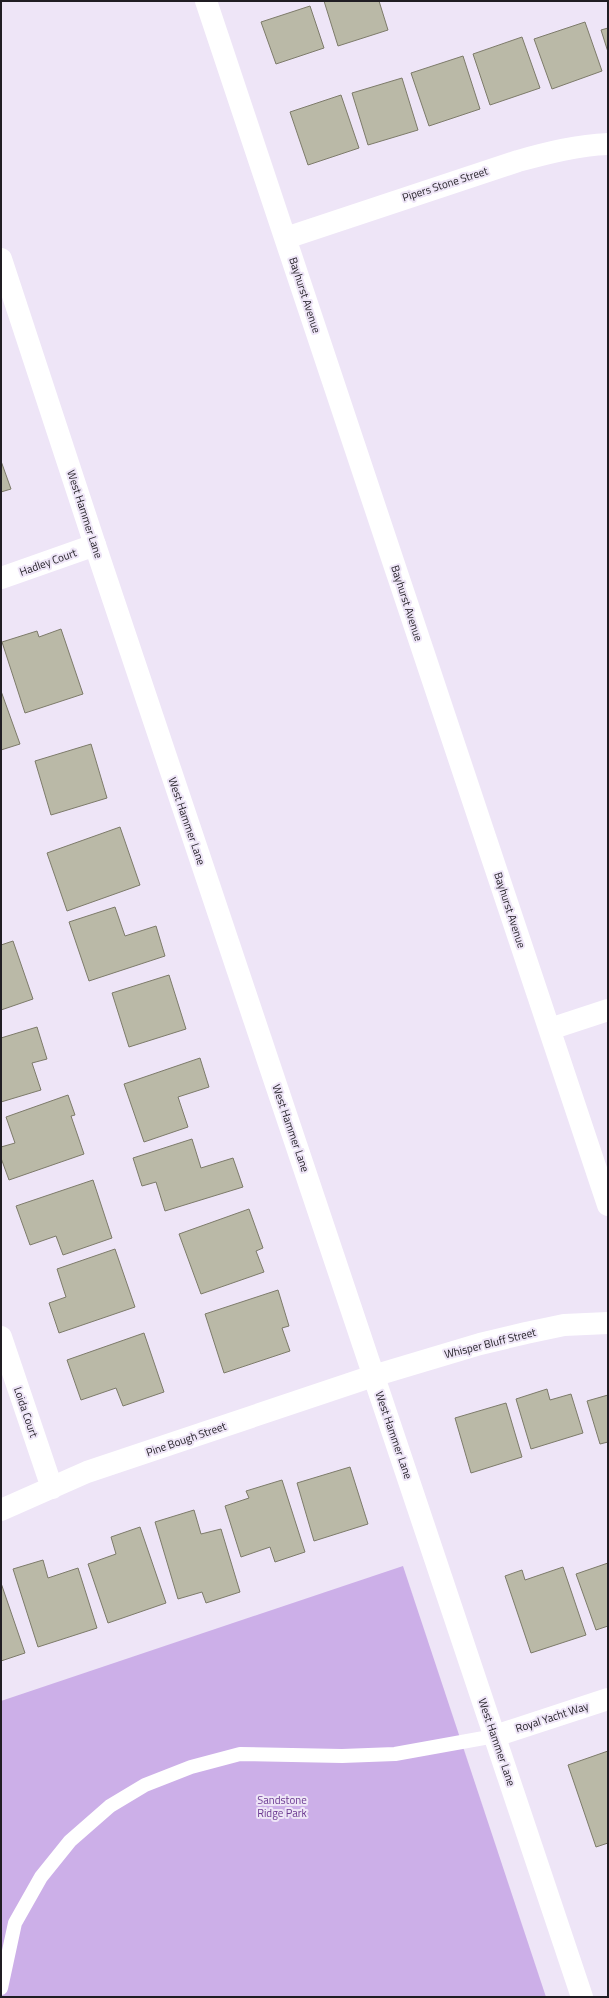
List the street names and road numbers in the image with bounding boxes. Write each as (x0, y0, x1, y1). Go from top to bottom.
street label: Pipers Stone Street (400, 163, 490, 205)
street label: Bayhurst Avenue (285, 255, 325, 335)
street label: West Hammer Lane (63, 468, 107, 561)
street label: Hadley Court (17, 544, 79, 580)
street label: Bayhurst Avenue (387, 563, 427, 643)
street label: West Hammer Lane (164, 775, 210, 867)
street label: Bayhurst Avenue (490, 870, 530, 950)
street label: West Hammer Lane (268, 1082, 314, 1174)
street label: Whisper Bluff Street (442, 1324, 538, 1362)
street label: Loida Court (10, 1385, 42, 1439)
street label: West Hammer Lane (371, 1389, 417, 1481)
street label: Pine Bough Street (144, 1418, 228, 1460)
street label: West Hammer Lane (474, 1696, 520, 1788)
street label: Royal Yacht Way (513, 1697, 591, 1736)

